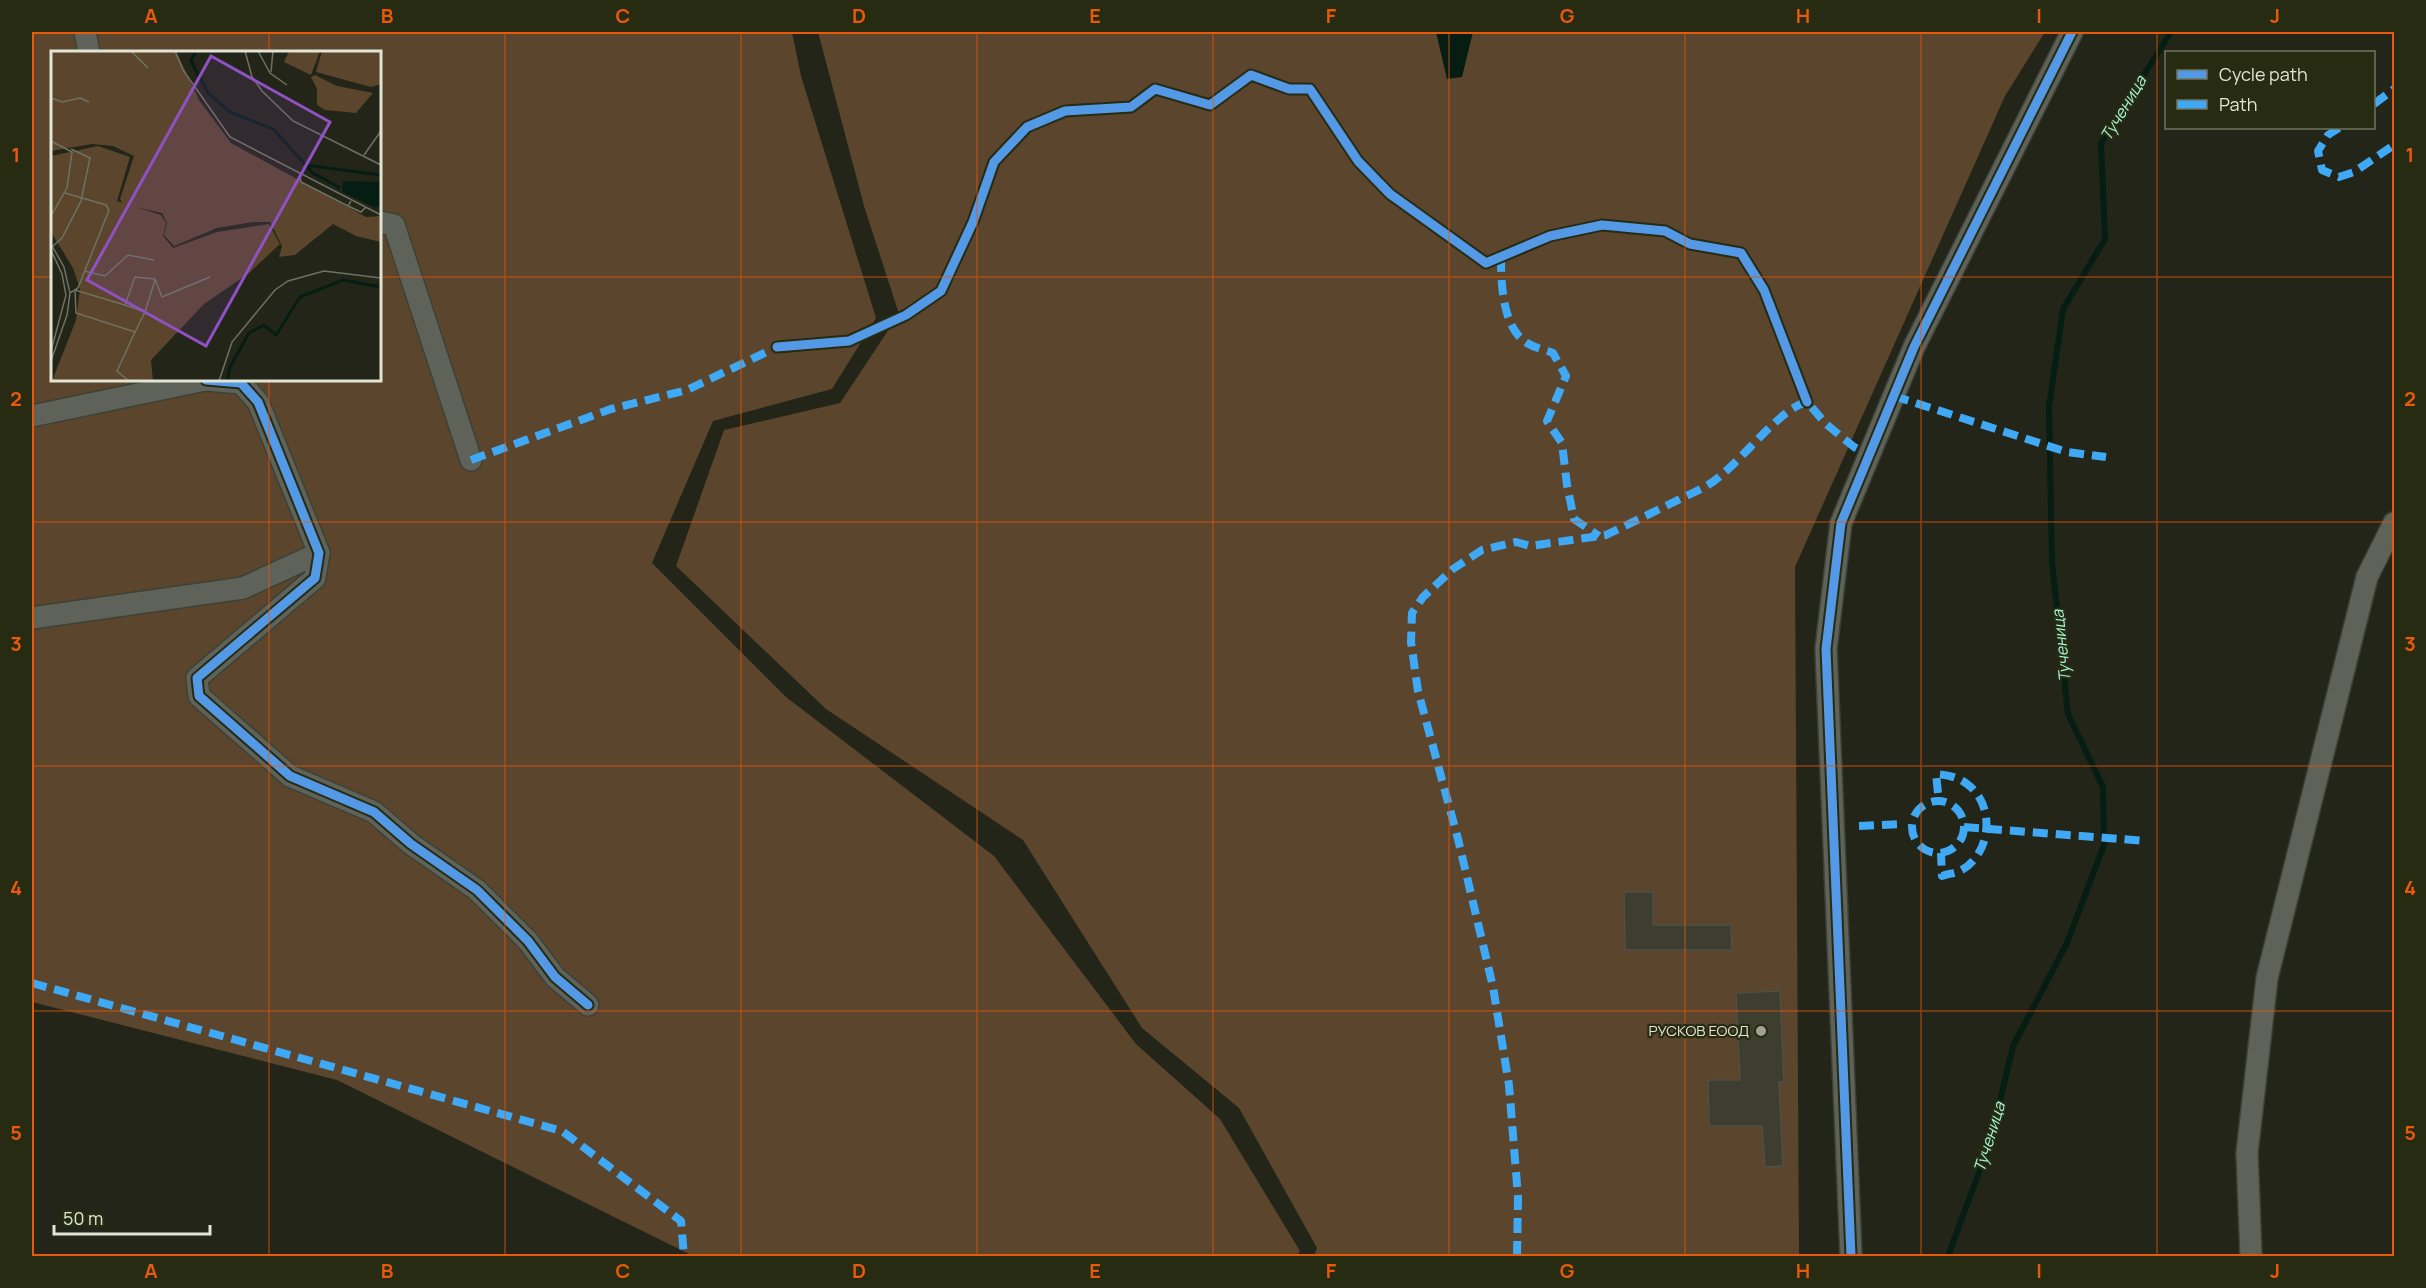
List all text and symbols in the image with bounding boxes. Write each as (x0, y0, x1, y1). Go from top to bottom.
text: A (144, 2, 158, 29)
text: B (381, 2, 394, 29)
text: C (616, 2, 630, 29)
text: D (852, 2, 866, 29)
text: E (1089, 2, 1101, 29)
text: F (1326, 2, 1337, 29)
text: G (1560, 2, 1575, 29)
text: H (1796, 2, 1810, 29)
text: I (2036, 2, 2042, 29)
text: J (2270, 2, 2280, 29)
inset map (51, 51, 381, 381)
legend (2165, 51, 2375, 129)
text: Cycle path (2219, 62, 2308, 86)
water label: Тученица (2095, 70, 2152, 145)
text: Path (2219, 92, 2257, 116)
text: 1 (12, 141, 20, 168)
text: 1 (2406, 141, 2414, 168)
text: 2 (10, 385, 22, 412)
text: 2 (2404, 385, 2416, 412)
water label: Тученица (2046, 608, 2076, 683)
text: 3 (10, 630, 22, 657)
text: 3 (2404, 630, 2416, 657)
text: 4 (10, 874, 22, 901)
text: 4 (2404, 874, 2416, 901)
place label: РУСКОВ ЕООД (1648, 1020, 1749, 1041)
marker: РУСКОВ ЕООД (1754, 1024, 1768, 1038)
water label: Тученица (1968, 1098, 2010, 1175)
text: 5 (10, 1119, 22, 1146)
text: 5 (2404, 1119, 2416, 1146)
scale bar (54, 1198, 210, 1236)
text: 50 m (63, 1206, 103, 1230)
text: A (144, 1257, 158, 1284)
text: B (381, 1257, 394, 1284)
text: C (616, 1257, 630, 1284)
text: D (852, 1257, 866, 1284)
text: E (1089, 1257, 1101, 1284)
text: F (1326, 1257, 1337, 1284)
text: G (1560, 1257, 1575, 1284)
text: H (1796, 1257, 1810, 1284)
text: I (2036, 1257, 2042, 1284)
text: J (2270, 1257, 2280, 1284)

